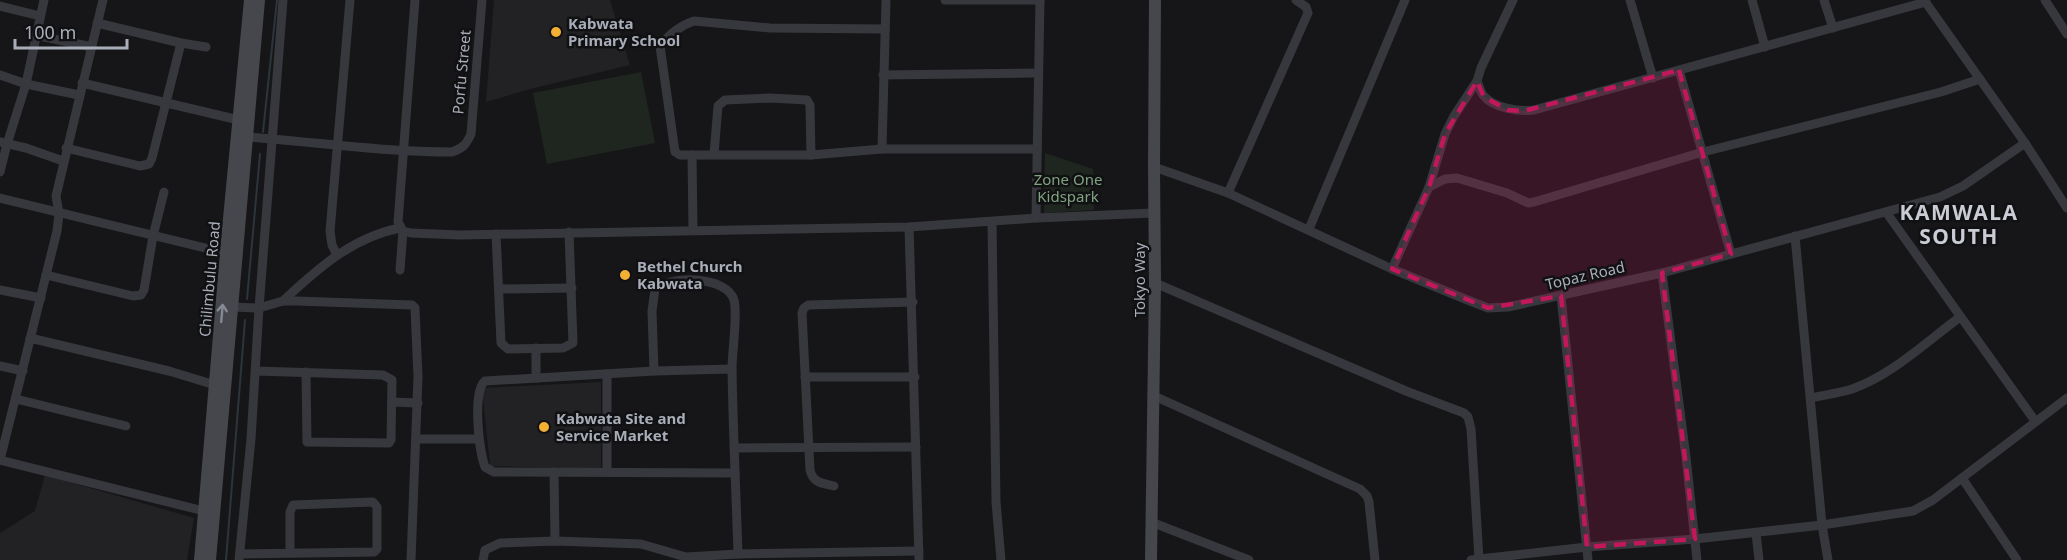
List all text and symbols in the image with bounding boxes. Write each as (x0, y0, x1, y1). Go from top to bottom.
scale bar (15, 12, 128, 50)
place label: Kabwata Primary School (568, 13, 680, 50)
text: 100 m (24, 20, 76, 44)
marker: Kabwata Primary School (549, 25, 563, 39)
street label: Porfu Street (447, 28, 475, 115)
park label: Zone One Kidspark (1034, 169, 1102, 206)
district label: KAMWALA SOUTH (1899, 198, 2019, 250)
street label: Chilimbulu Road (194, 220, 224, 338)
street label: Tokyo Way (1129, 242, 1149, 317)
place label: Bethel Church Kabwata (637, 256, 743, 293)
street label: Topaz Road (1543, 256, 1627, 294)
marker: Bethel Church Kabwata (618, 268, 632, 282)
one-way arrow (217, 304, 228, 324)
place label: Kabwata Site and Service Market (556, 408, 686, 445)
marker: Kabwata Site and Service Market (537, 420, 551, 434)

